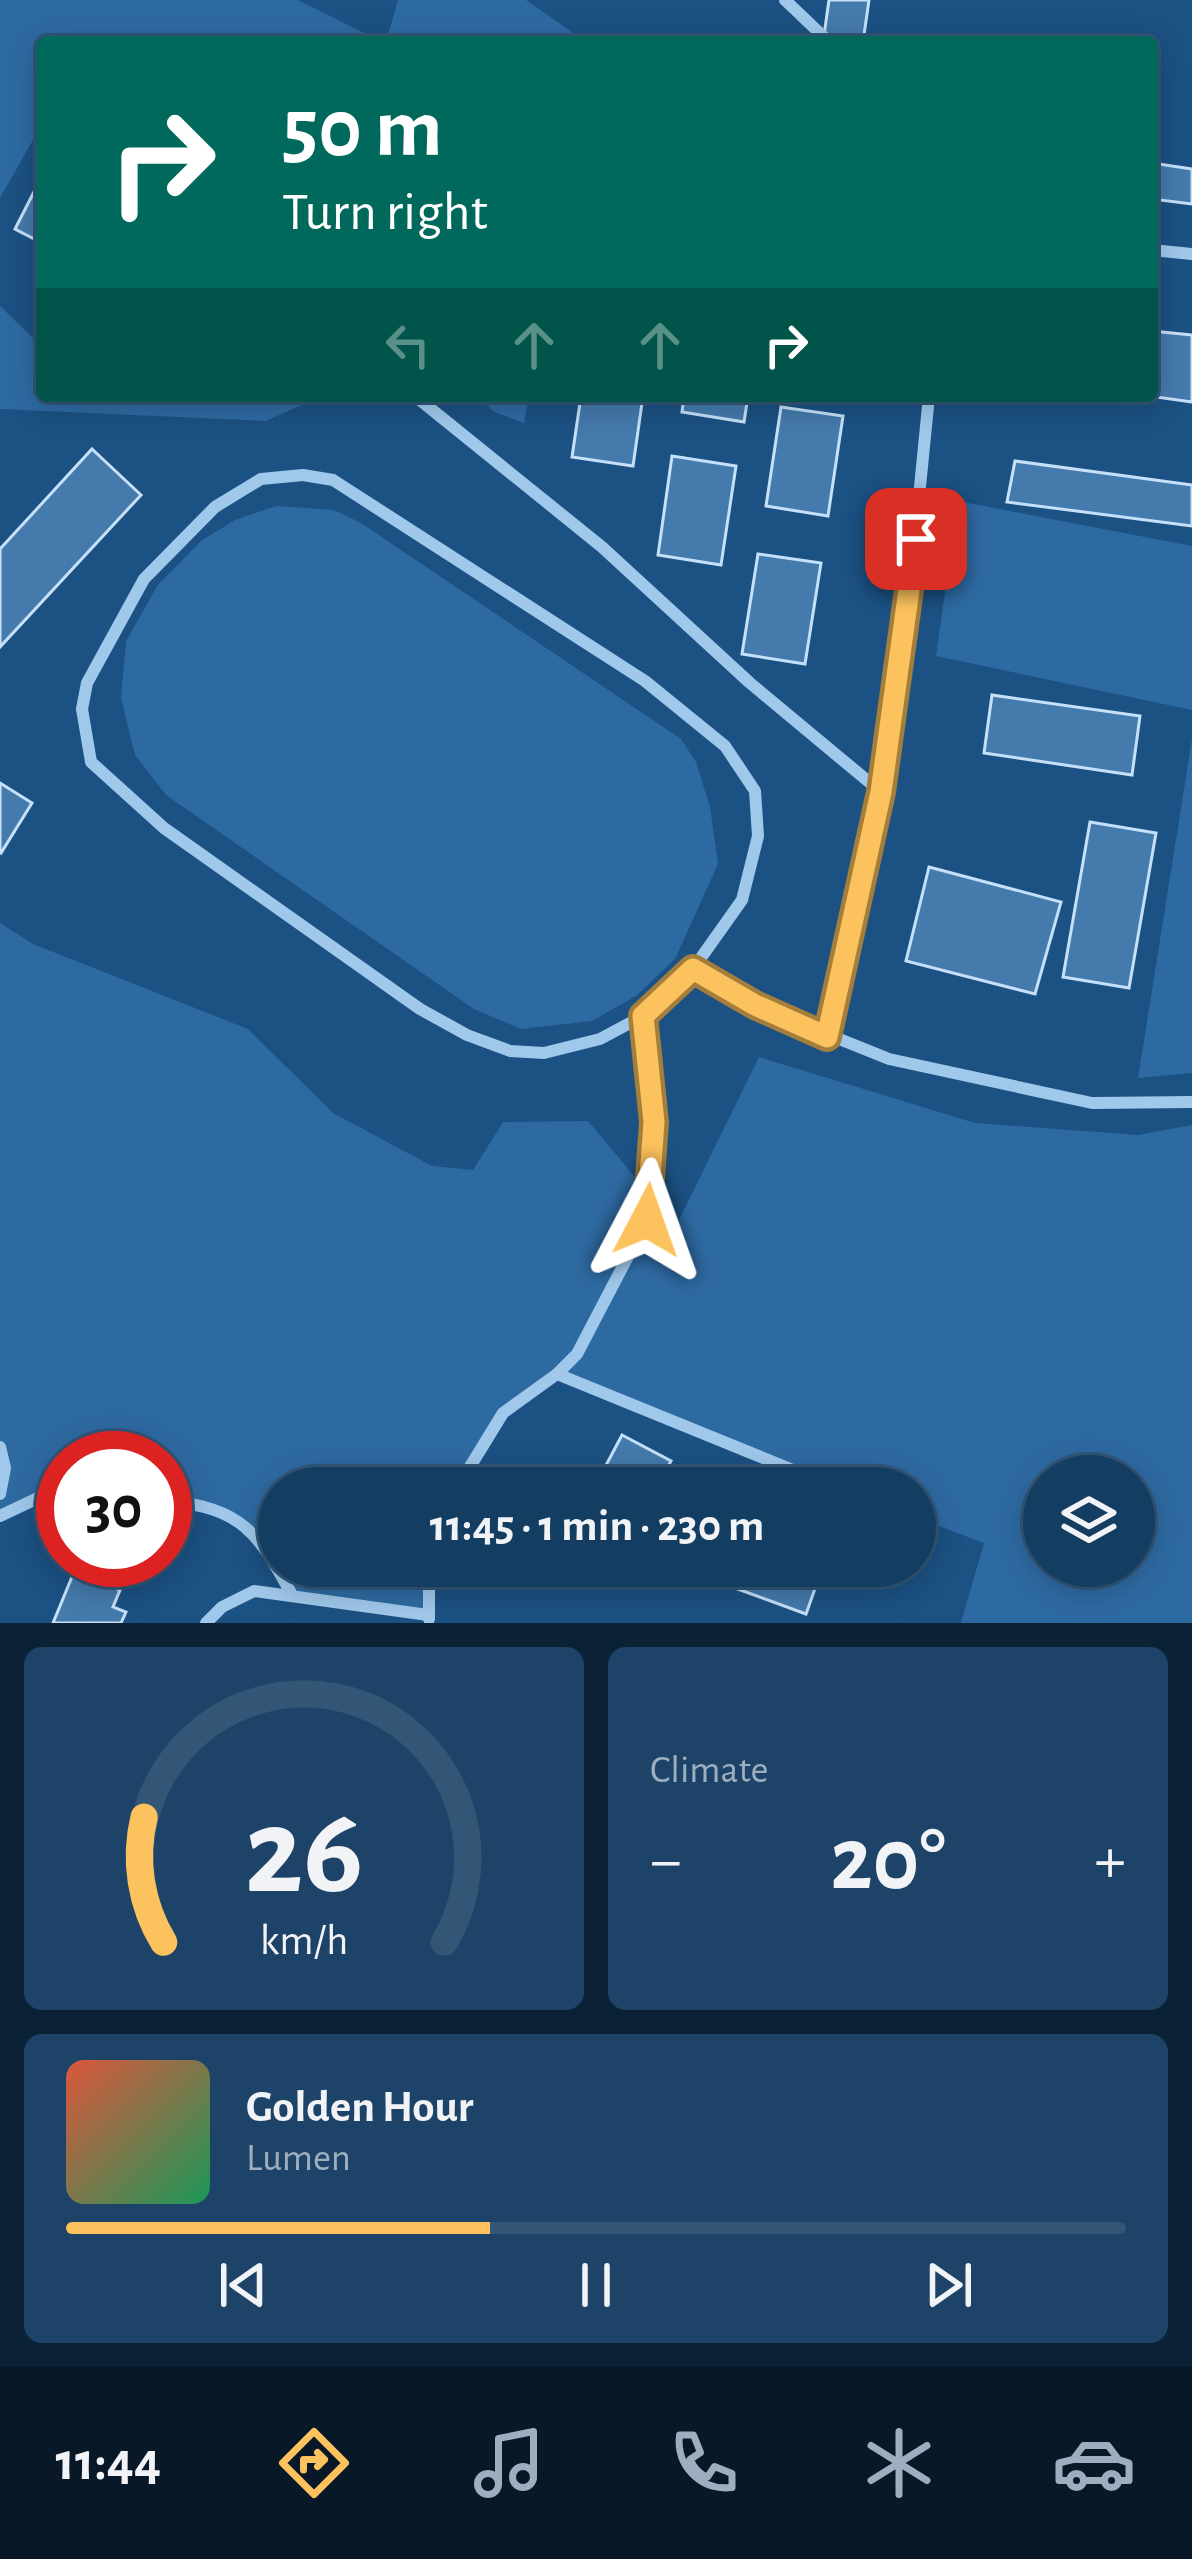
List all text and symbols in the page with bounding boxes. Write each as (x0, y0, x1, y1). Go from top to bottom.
icon: right (84, 84, 240, 240)
text: 50 m (282, 88, 443, 172)
text: Turn right (282, 186, 488, 240)
icon: left (375, 312, 441, 378)
icon: ahead (501, 312, 567, 378)
icon: ahead (627, 312, 693, 378)
icon: right (753, 312, 819, 378)
pin (865, 488, 967, 590)
icon: arrive (883, 506, 949, 572)
position arrow (584, 1157, 710, 1283)
speed limit sign: 30 (36, 1431, 192, 1587)
map controls (1023, 1455, 1155, 1587)
button: layers (1023, 1455, 1155, 1587)
text: 11:45 · 1 min · 230 m (430, 1504, 764, 1549)
text: Climate (650, 1751, 768, 1790)
text: 26 (244, 1791, 364, 1916)
text: 20° (830, 1816, 946, 1906)
text: − (650, 1828, 682, 1894)
text: + (1094, 1828, 1126, 1894)
text: km/h (260, 1919, 348, 1962)
text: Golden Hour (246, 2085, 473, 2130)
text: Lumen (246, 2139, 351, 2178)
icon: previous (210, 2252, 276, 2318)
icon: pause (563, 2252, 629, 2318)
icon: next (916, 2252, 982, 2318)
icon: directions (272, 2421, 356, 2505)
icon: music (467, 2421, 551, 2505)
icon: phone (662, 2421, 746, 2505)
icon: climate (857, 2421, 941, 2505)
icon: car (1052, 2421, 1136, 2505)
text: 11:44 (56, 2436, 161, 2490)

